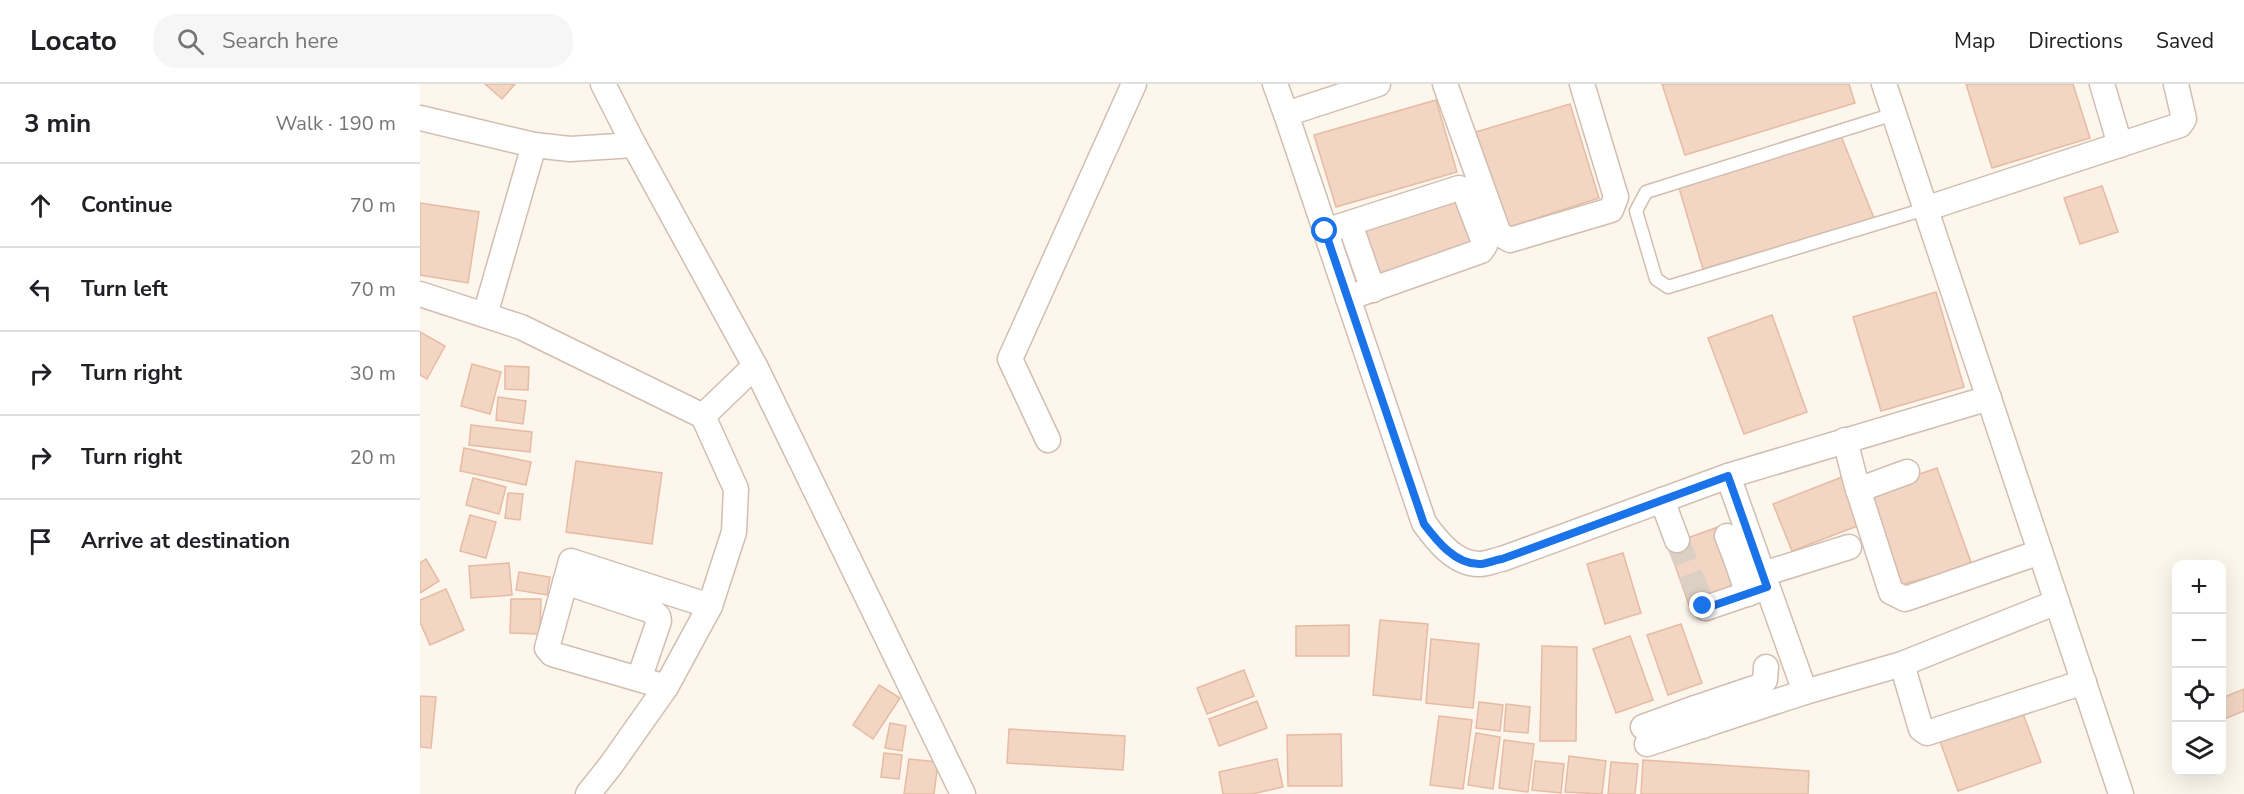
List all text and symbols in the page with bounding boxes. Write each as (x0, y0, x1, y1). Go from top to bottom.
search box (153, 14, 573, 68)
text: Locato (30, 22, 117, 60)
icon: search (174, 25, 207, 58)
text: Search here (222, 26, 339, 56)
text: Map (1954, 27, 1995, 55)
text: Directions (2028, 27, 2123, 55)
text: Saved (2156, 27, 2214, 55)
text: 3 min (24, 106, 91, 141)
text: Walk · 190 m (276, 110, 396, 137)
icon: ahead (24, 189, 57, 222)
text: Continue (81, 190, 172, 220)
text: 70 m (350, 192, 396, 219)
route start (1311, 217, 1337, 243)
icon: left (24, 273, 57, 306)
text: Turn left (81, 274, 168, 304)
text: 70 m (350, 276, 396, 303)
icon: right (24, 357, 57, 390)
text: Turn right (81, 358, 182, 388)
text: 30 m (350, 360, 396, 387)
icon: right (24, 441, 57, 474)
text: Turn right (81, 442, 182, 472)
text: 20 m (350, 444, 396, 471)
icon: arrive (24, 525, 57, 558)
text: Arrive at destination (81, 526, 290, 556)
map controls (2172, 560, 2226, 776)
button: + (2172, 560, 2226, 614)
route end (1689, 592, 1715, 618)
button: − (2172, 614, 2226, 668)
button: locate (2172, 668, 2226, 722)
button: layers (2172, 722, 2226, 776)

